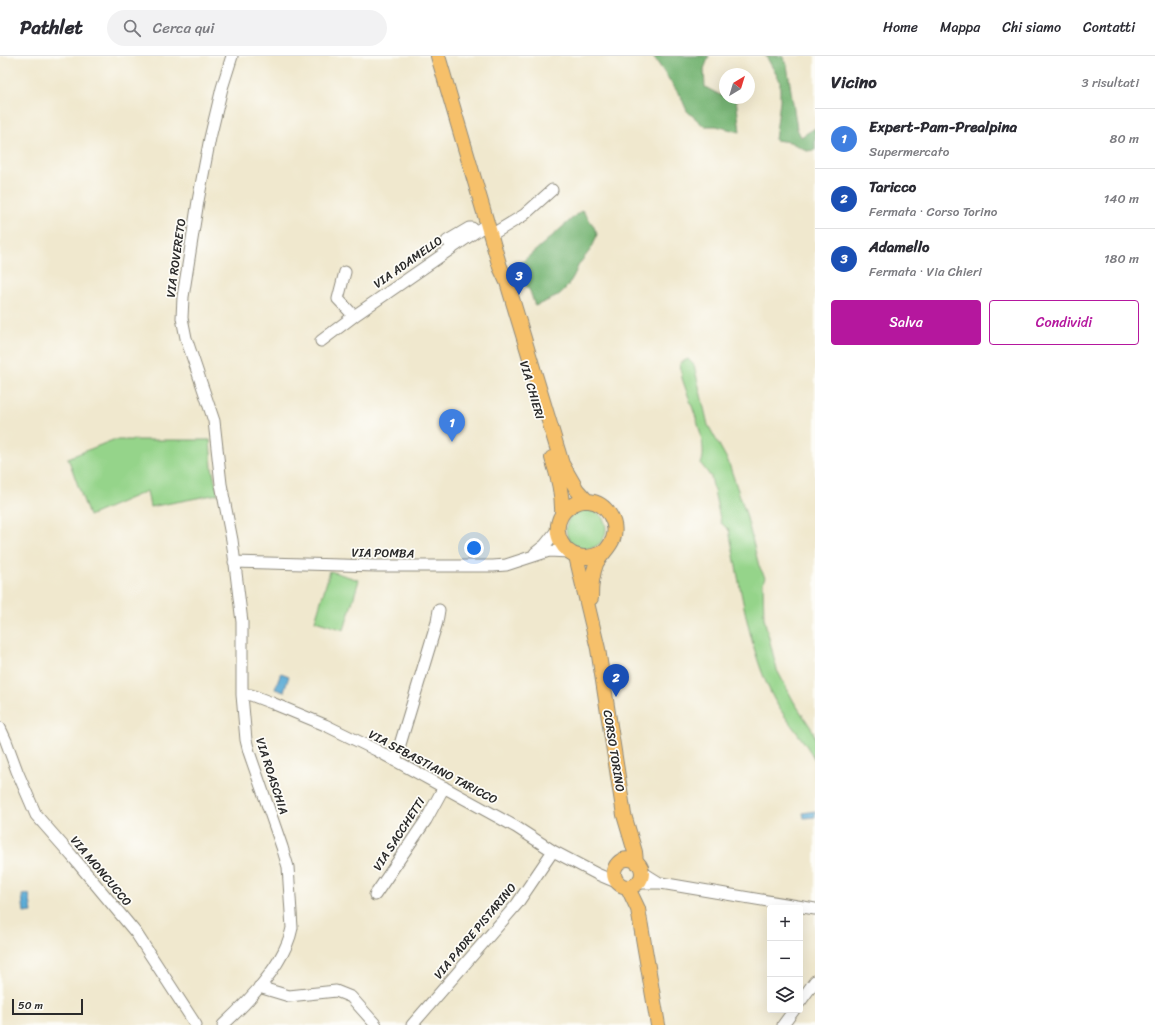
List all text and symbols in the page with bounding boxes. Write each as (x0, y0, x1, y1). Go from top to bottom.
search box (107, 10, 387, 46)
text: Pathlet (20, 11, 83, 44)
text: Cerca qui (153, 15, 214, 41)
text: Home (883, 15, 918, 40)
text: Mappa (940, 15, 980, 40)
text: Chi siamo (1002, 15, 1061, 40)
text: Contatti (1083, 15, 1135, 40)
icon: search (121, 17, 143, 39)
text: Vicino (831, 67, 877, 97)
north arrow (719, 68, 755, 104)
text: 3 risultati (1081, 71, 1139, 94)
text: Expert-Pam-Prealpina (869, 114, 1017, 140)
text: 1 (841, 127, 847, 150)
text: 80 m (1110, 127, 1139, 150)
text: Supermercato (869, 140, 949, 163)
text: Taricco (869, 174, 916, 200)
text: 2 (840, 187, 848, 210)
text: 140 m (1104, 187, 1139, 210)
text: Fermata · Corso Torino (869, 200, 997, 223)
street label: VIA ROVERETO (160, 217, 192, 299)
street label: VIA ADAMELLO (369, 230, 448, 294)
text: Adamello (869, 234, 929, 260)
text: 3 (840, 247, 848, 270)
text: 180 m (1104, 247, 1139, 270)
text: Fermata · Via Chieri (869, 260, 982, 283)
pin: 3 (506, 262, 532, 295)
button: Salva (831, 300, 981, 345)
button: Condividi (989, 300, 1139, 345)
street label: VIA CHIERI (513, 358, 551, 422)
pin: 1 (439, 409, 465, 442)
your location (464, 538, 484, 558)
street label: VIA POMBA (351, 541, 415, 565)
pin: 2 (603, 664, 629, 697)
street label: CORSO TORINO (597, 709, 631, 794)
street label: VIA SEBASTIANO TARICCO (364, 724, 502, 811)
street label: VIA ROASCHIA (249, 735, 295, 817)
street label: VIA SACCHETTI (367, 792, 431, 875)
street label: VIA MONCUCCO (65, 831, 138, 912)
street label: VIA PADRE PISTARINO (428, 878, 522, 984)
map controls (767, 905, 803, 1013)
button: + (767, 905, 803, 941)
button: − (767, 941, 803, 977)
button: layers (767, 977, 803, 1013)
text: 50 m (18, 996, 43, 1015)
scale bar (12, 997, 83, 1016)

